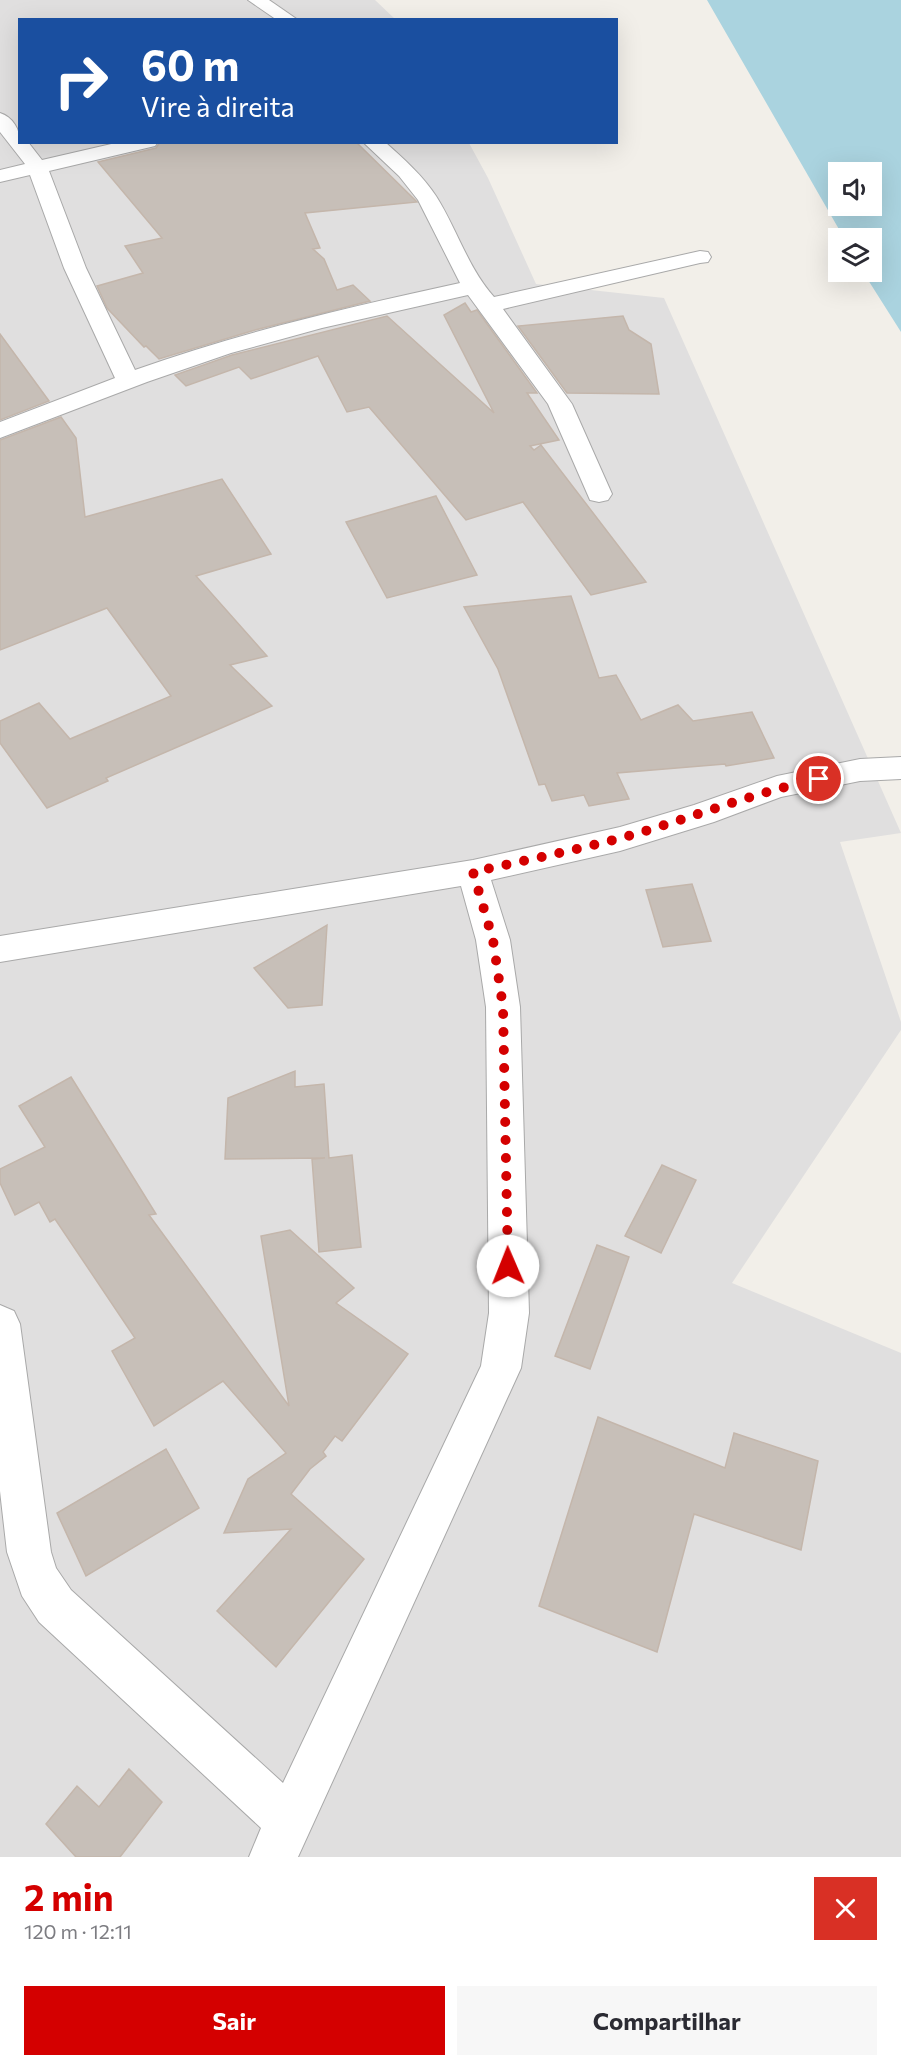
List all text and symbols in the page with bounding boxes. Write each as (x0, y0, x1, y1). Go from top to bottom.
text: 60 m (141, 38, 240, 90)
icon: right (42, 42, 120, 120)
text: Vire à direita (141, 90, 295, 123)
map controls (828, 162, 882, 282)
button: sound (828, 162, 882, 216)
button: layers (828, 228, 882, 282)
pin (793, 753, 844, 804)
icon: arrive (802, 762, 835, 795)
position arrow (476, 1234, 540, 1298)
text: 2 min (24, 1874, 114, 1918)
button: close (814, 1877, 877, 1940)
text: 120 m · 12:11 (24, 1919, 132, 1943)
button: Sair (24, 1986, 445, 2055)
button: Compartilhar (457, 1986, 877, 2055)

